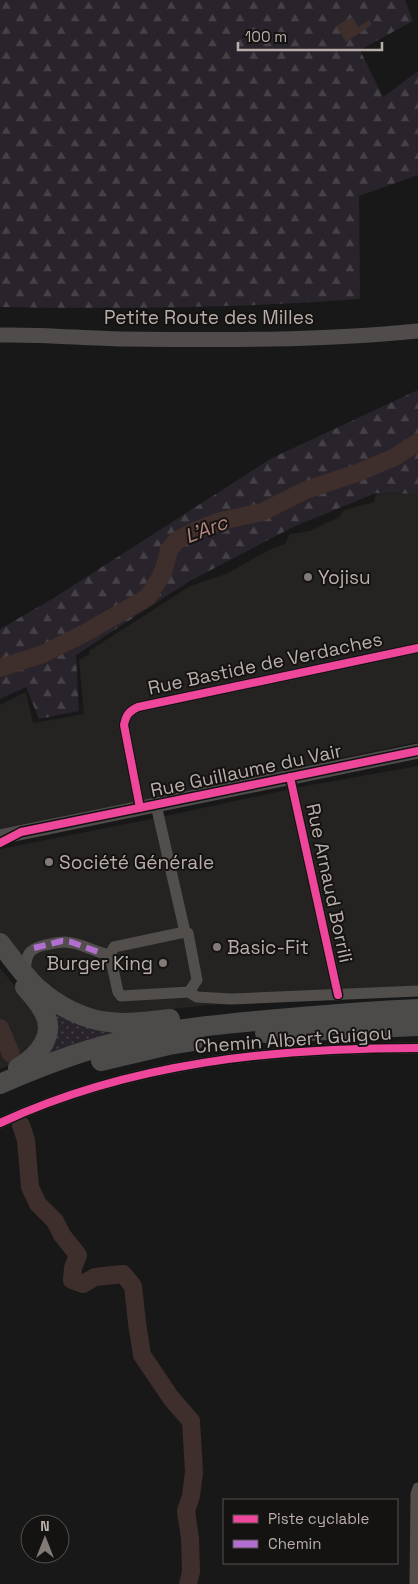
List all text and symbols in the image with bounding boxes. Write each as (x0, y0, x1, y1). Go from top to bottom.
scale bar (238, 20, 382, 52)
text: 100 m (245, 27, 287, 46)
street label: Petite Route des Milles (104, 305, 314, 330)
water label: L'Arc (181, 509, 232, 549)
place label: Yojisu (318, 565, 371, 590)
marker: Yojisu (302, 571, 314, 583)
street label: Rue Bastide de Verdaches (146, 626, 385, 701)
street label: Rue Guillaume du Vair (148, 738, 344, 803)
street label: Rue Arnaud Borrili (300, 801, 359, 965)
place label: Société Générale (59, 850, 214, 875)
marker: Société Générale (43, 856, 55, 868)
place label: Basic-Fit (227, 935, 309, 960)
marker: Basic-Fit (211, 941, 223, 953)
place label: Burger King (46, 951, 153, 976)
marker: Burger King (157, 957, 169, 969)
street label: Chemin Albert Guigou (194, 1020, 392, 1059)
legend (223, 1499, 398, 1564)
text: Piste cyclable (268, 1509, 370, 1528)
north arrow (20, 1514, 70, 1564)
text: N (40, 1517, 50, 1535)
text: Chemin (268, 1534, 321, 1553)

